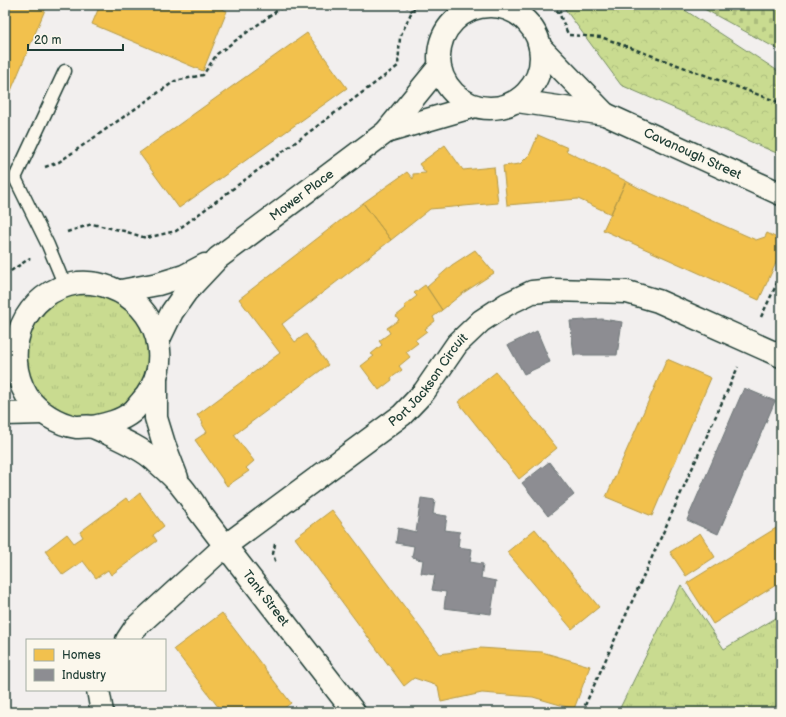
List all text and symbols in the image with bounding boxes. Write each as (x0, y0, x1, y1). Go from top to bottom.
scale bar (28, 26, 123, 52)
text: 20 m (34, 33, 61, 48)
street label: Cavanough Street (641, 125, 744, 183)
street label: Mower Place (267, 166, 337, 224)
street label: Port Jackson Circuit (385, 330, 471, 430)
street label: Tank Street (239, 567, 293, 629)
legend (26, 639, 166, 691)
text: Homes (62, 648, 101, 663)
text: Industry (62, 668, 107, 683)

